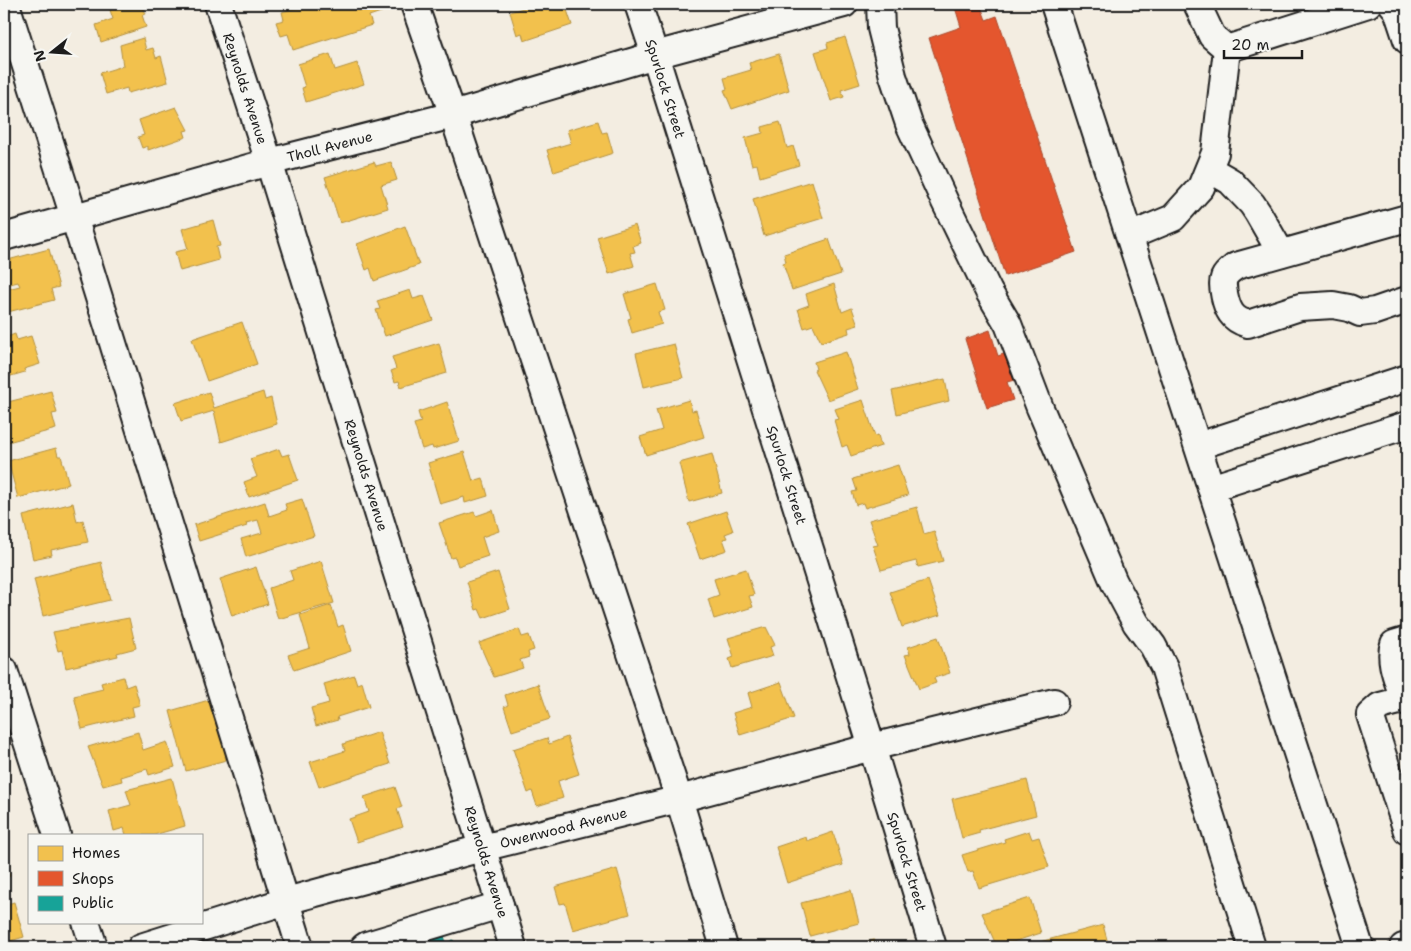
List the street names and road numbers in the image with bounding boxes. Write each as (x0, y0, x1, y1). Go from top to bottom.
street label: Reynolds Avenue (219, 31, 272, 147)
street label: Spurlock Street (641, 37, 690, 140)
street label: Tholl Avenue (285, 127, 374, 166)
street label: Reynolds Avenue (341, 417, 392, 533)
street label: Spurlock Street (763, 423, 811, 527)
street label: Owenwood Avenue (498, 803, 629, 852)
street label: Reynolds Avenue (461, 804, 512, 920)
street label: Spurlock Street (883, 810, 931, 914)

